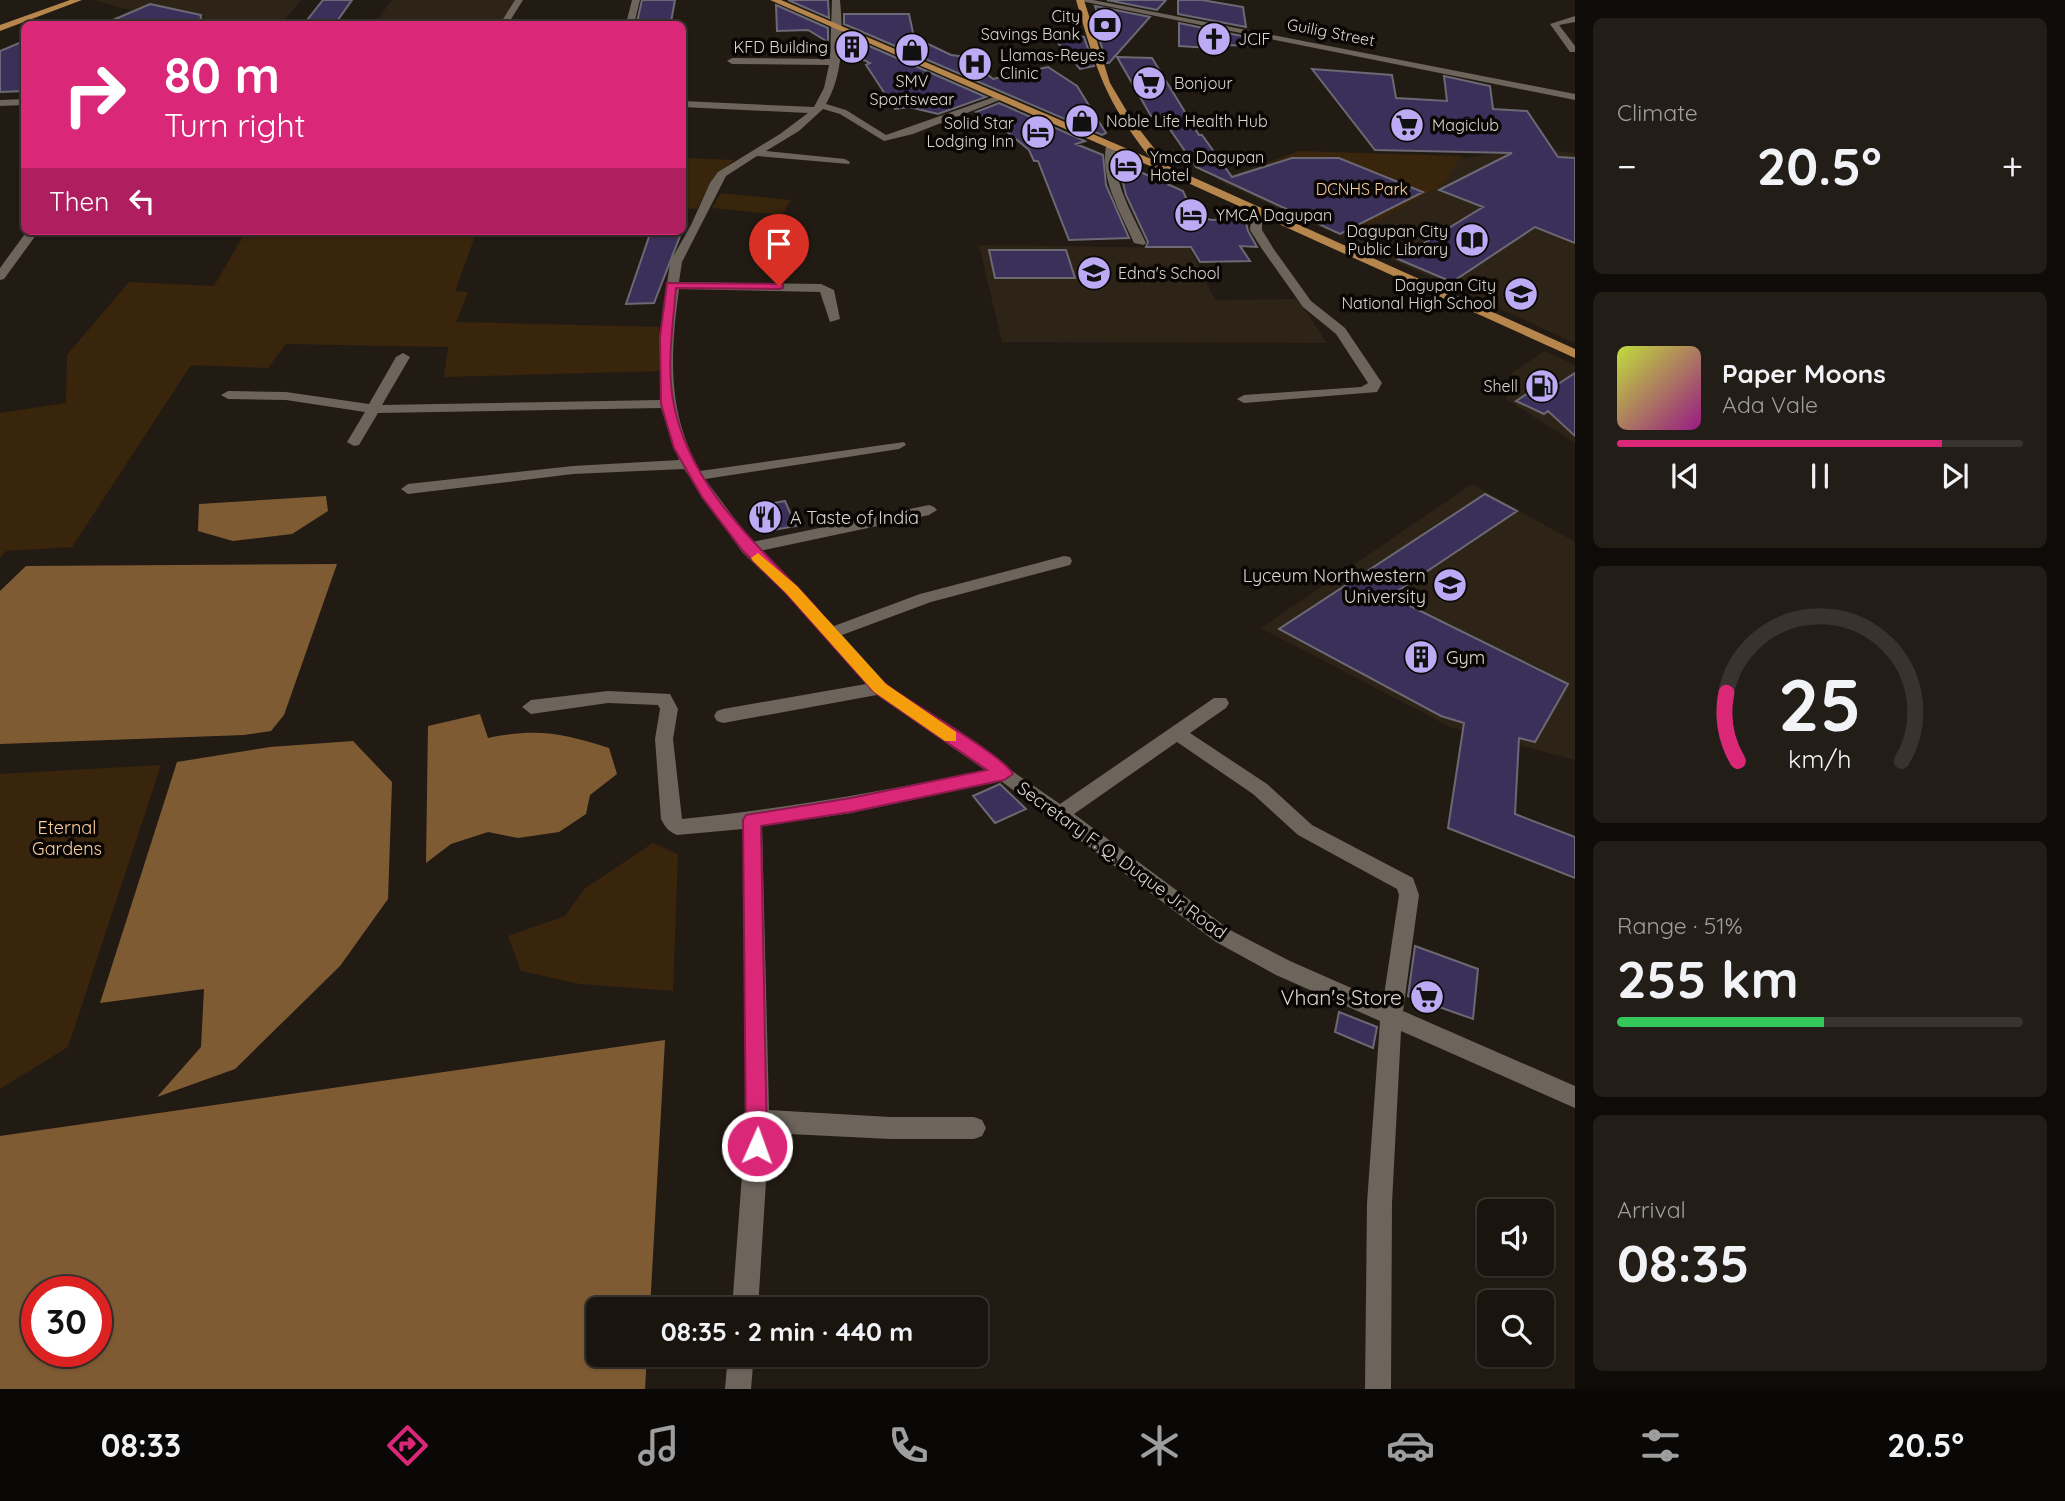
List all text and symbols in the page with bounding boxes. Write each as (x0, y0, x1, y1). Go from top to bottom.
place label: City Savings Bank (981, 6, 1080, 44)
bank icon: City Savings Bank (1086, 6, 1124, 44)
street label: Guilig Street (1285, 14, 1377, 50)
church icon: JCIF (1195, 20, 1233, 58)
building icon: KFD Building (833, 28, 871, 66)
place label: JCIF (1238, 29, 1271, 49)
shop icon: SMV Sportswear (893, 31, 931, 69)
place label: KFD Building (733, 37, 828, 57)
text: 80 m (164, 44, 280, 105)
hospital icon: Llamas-Reyes Clinic (956, 45, 994, 83)
place label: Llamas-Reyes Clinic (1000, 45, 1105, 83)
icon: right (49, 49, 140, 140)
supermarket icon: Bonjour (1130, 64, 1168, 102)
place label: SMV Sportswear (870, 71, 954, 109)
place label: Bonjour (1174, 73, 1233, 93)
text: Climate (1617, 98, 1698, 127)
shop icon: Noble Life Health Hub (1063, 102, 1101, 140)
text: Turn right (164, 105, 305, 145)
supermarket icon: Magiclub (1388, 106, 1426, 144)
place label: Noble Life Health Hub (1106, 111, 1268, 131)
place label: Solid Star Lodging Inn (927, 113, 1014, 151)
hotel icon: Solid Star Lodging Inn (1019, 113, 1057, 151)
place label: Magiclub (1432, 115, 1499, 135)
text: 20.5° (1757, 133, 1882, 198)
text: − (1617, 142, 1637, 190)
text: + (2002, 142, 2023, 190)
hotel icon: Ymca Dagupan Hotel (1107, 147, 1145, 185)
place label: Ymca Dagupan Hotel (1150, 147, 1264, 185)
park label: DCNHS Park (1316, 179, 1408, 199)
icon: left (123, 182, 161, 220)
text: Then (49, 185, 109, 218)
hotel icon: YMCA Dagupan (1172, 196, 1210, 234)
place label: YMCA Dagupan (1216, 205, 1332, 225)
pin (749, 214, 809, 286)
place label: Dagupan City Public Library (1346, 221, 1448, 259)
library icon: Dagupan City Public Library (1453, 221, 1491, 259)
icon: arrive (760, 225, 798, 263)
school or university icon: Edna's School (1075, 254, 1113, 292)
place label: Edna's School (1118, 263, 1220, 283)
place label: Dagupan City National High School (1341, 275, 1496, 313)
school or university icon: Dagupan City National High School (1502, 275, 1540, 313)
text: Paper Moons (1722, 357, 1886, 390)
fuel station icon: Shell (1523, 367, 1561, 405)
place label: Shell (1484, 376, 1518, 396)
text: Ada Vale (1722, 390, 1818, 419)
icon: previous (1666, 457, 1704, 495)
icon: pause (1801, 457, 1839, 495)
icon: next (1936, 457, 1974, 495)
restaurant icon: A Taste of India (746, 498, 784, 536)
place label: A Taste of India (790, 506, 919, 529)
place label: Lyceum Northwestern University (1243, 564, 1426, 608)
school or university icon: Lyceum Northwestern University (1431, 566, 1469, 604)
building icon: Gym (1402, 638, 1440, 676)
place label: Gym (1446, 646, 1485, 669)
text: 25 (1778, 658, 1862, 749)
text: km/h (1788, 742, 1852, 773)
street label: Secretary F. Q. Duque Jr. Road (1013, 776, 1231, 944)
park label: Eternal Gardens (32, 816, 102, 860)
text: Range · 51% (1617, 911, 1743, 940)
text: 255 km (1617, 946, 1799, 1011)
supermarket icon: Vhan's Store (1408, 978, 1446, 1016)
place label: Vhan's Store (1281, 984, 1402, 1010)
position arrow (720, 1109, 794, 1183)
text: Arrival (1617, 1195, 1686, 1224)
map controls (1477, 1199, 1554, 1367)
button: sound (1477, 1199, 1554, 1276)
text: 08:35 (1617, 1230, 1750, 1295)
speed limit sign: 30 (21, 1276, 112, 1367)
button: search (1477, 1290, 1554, 1367)
text: 08:35 · 2 min · 440 m (661, 1315, 913, 1348)
icon: directions (383, 1421, 432, 1470)
icon: music (634, 1421, 683, 1470)
icon: phone (884, 1421, 933, 1470)
icon: climate (1135, 1421, 1184, 1470)
icon: car (1386, 1421, 1435, 1470)
icon: filters (1636, 1421, 1685, 1470)
text: 08:33 (101, 1425, 181, 1465)
text: 20.5° (1887, 1425, 1964, 1465)

